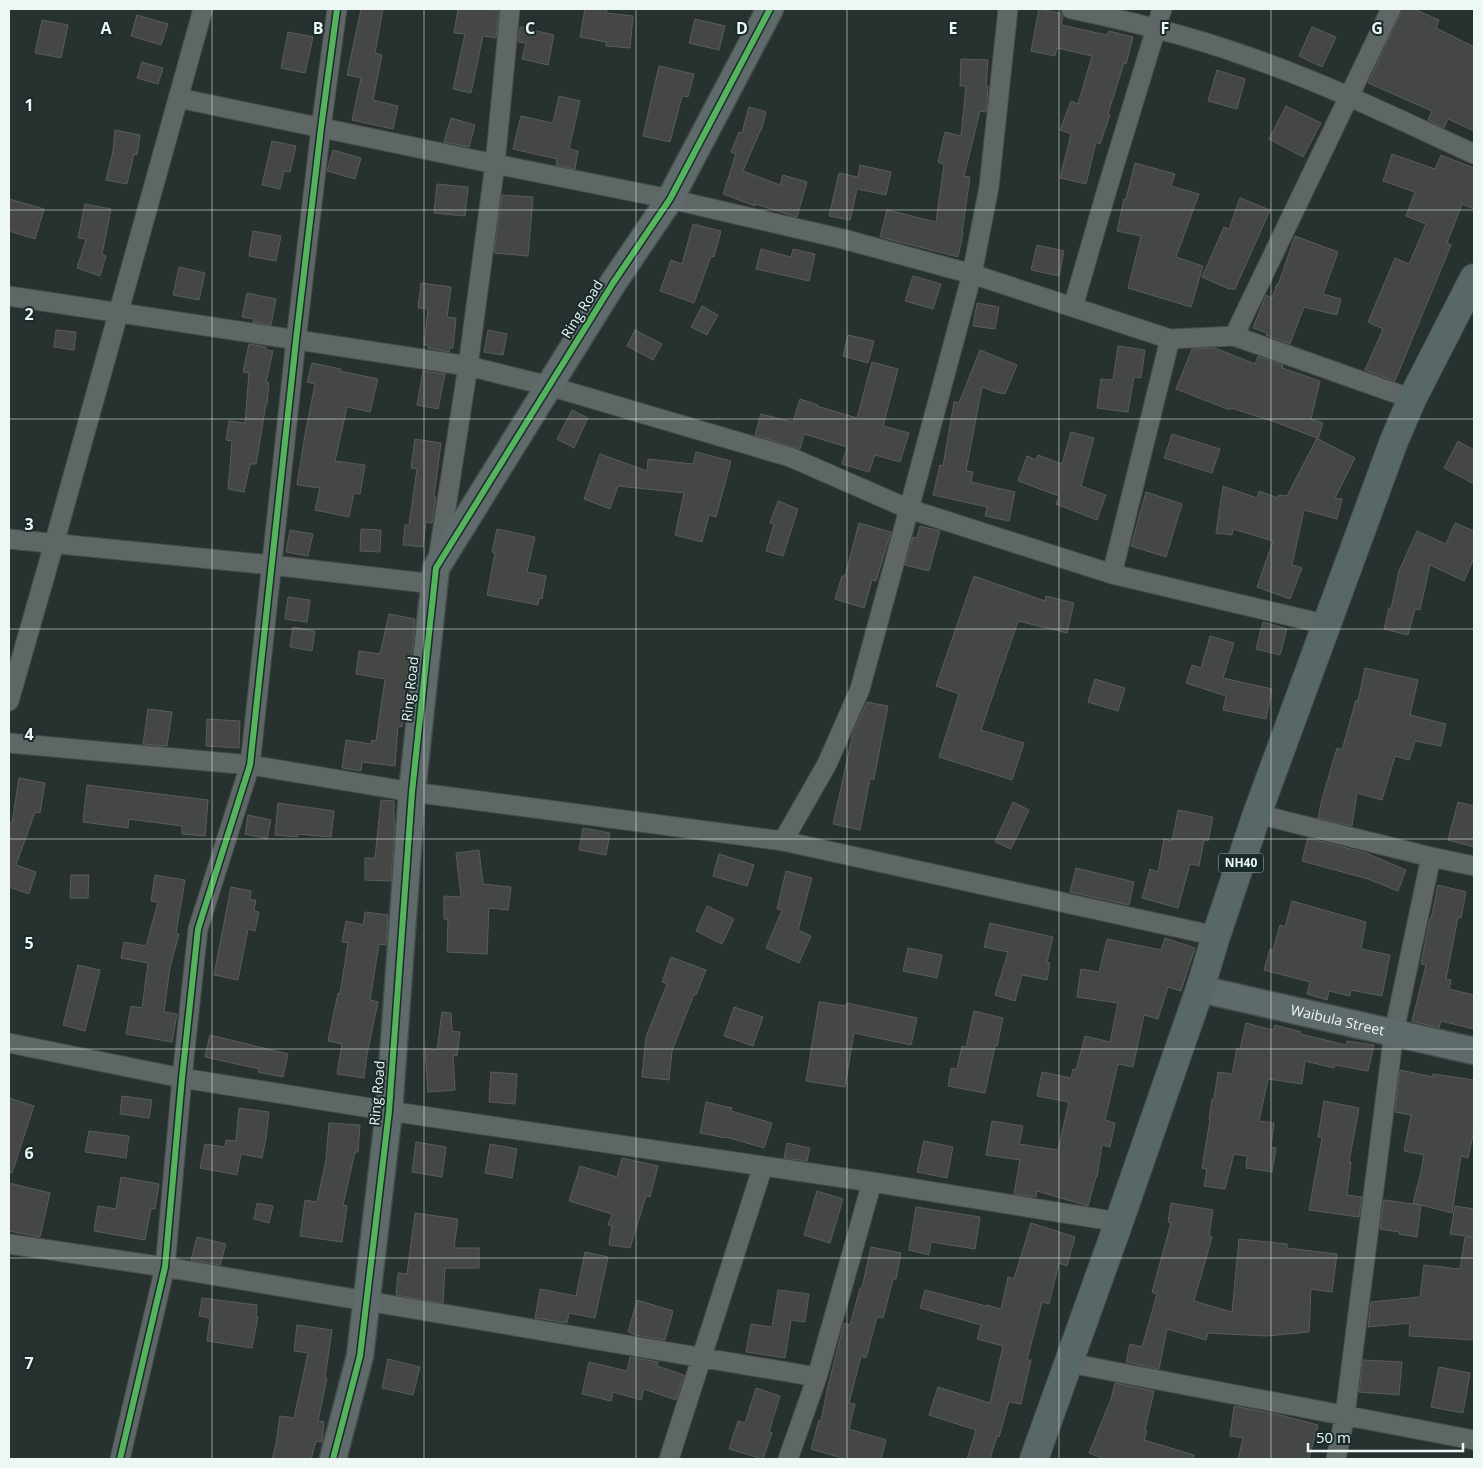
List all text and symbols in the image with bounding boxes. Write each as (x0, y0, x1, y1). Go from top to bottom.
text: A (100, 17, 112, 39)
text: B (313, 17, 323, 39)
text: C (525, 17, 535, 39)
text: D (736, 17, 748, 39)
text: E (949, 17, 958, 39)
text: F (1161, 17, 1169, 39)
text: G (1371, 17, 1383, 39)
text: 1 (24, 94, 34, 116)
street label: Ring Road (556, 276, 607, 342)
text: 2 (24, 303, 34, 325)
text: 3 (24, 513, 34, 535)
street label: Ring Road (397, 655, 422, 722)
text: 4 (24, 723, 34, 745)
road number: NH40 (1218, 854, 1264, 872)
text: 5 (24, 932, 34, 954)
street label: Waibula Street (1289, 1000, 1386, 1039)
street label: Ring Road (364, 1060, 389, 1126)
text: 6 (24, 1142, 34, 1164)
text: 7 (24, 1352, 34, 1374)
scale bar (1308, 1420, 1463, 1452)
text: 50 m (1316, 1427, 1351, 1447)

